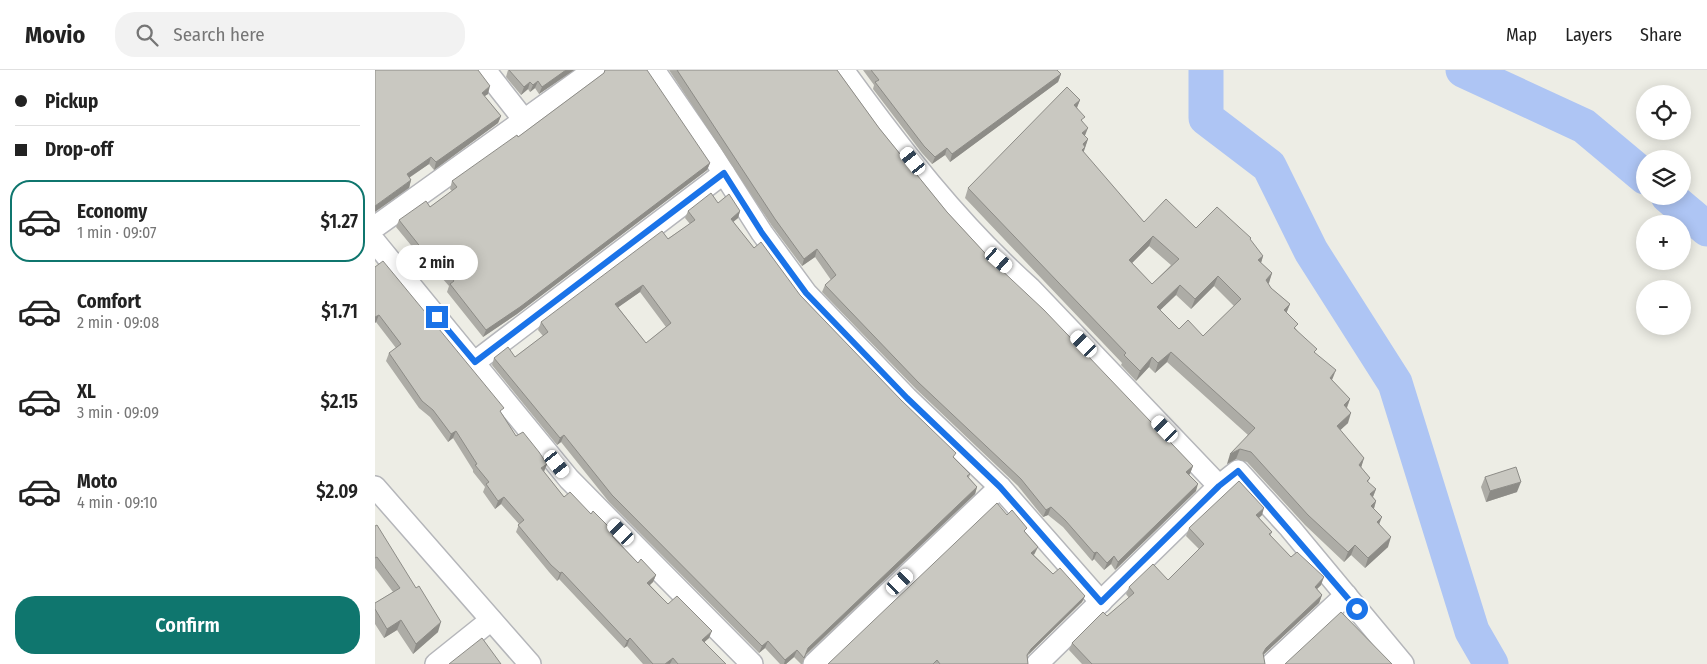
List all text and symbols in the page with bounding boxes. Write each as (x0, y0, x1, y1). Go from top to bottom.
search box (115, 12, 465, 57)
text: Movio (25, 21, 85, 49)
icon: search (133, 21, 161, 49)
text: Search here (173, 23, 265, 46)
text: Map (1506, 24, 1537, 46)
text: Layers (1565, 24, 1612, 46)
text: Share (1640, 24, 1682, 46)
map controls (1636, 85, 1691, 335)
button: locate (1636, 85, 1691, 140)
text: Pickup (45, 90, 98, 113)
text: Drop-off (45, 138, 113, 161)
car (897, 145, 928, 177)
button: layers (1636, 150, 1691, 205)
icon: car (17, 199, 62, 244)
text: Economy (77, 200, 147, 223)
text: $1.27 (320, 210, 358, 233)
button: + (1636, 215, 1691, 270)
text: 1 min · 09:07 (77, 223, 157, 242)
callout: 2 min (396, 244, 478, 280)
car (982, 244, 1015, 276)
text: 2 min (419, 253, 455, 272)
button: − (1636, 280, 1691, 335)
icon: car (17, 289, 62, 334)
text: Comfort (77, 290, 141, 313)
text: $1.71 (321, 300, 358, 323)
route end (426, 306, 448, 328)
text: 2 min · 09:08 (77, 313, 159, 332)
car (1068, 328, 1099, 360)
icon: car (17, 379, 62, 424)
text: XL (77, 380, 96, 403)
text: $2.15 (321, 390, 358, 413)
text: 3 min · 09:09 (77, 403, 159, 422)
car (1149, 413, 1180, 445)
car (541, 448, 572, 480)
icon: car (17, 469, 62, 514)
text: Moto (77, 470, 117, 493)
text: $2.09 (316, 480, 358, 503)
text: 4 min · 09:10 (77, 493, 157, 512)
car (605, 516, 636, 548)
car (883, 566, 916, 598)
button: Confirm (15, 596, 360, 654)
route start (1346, 598, 1368, 620)

